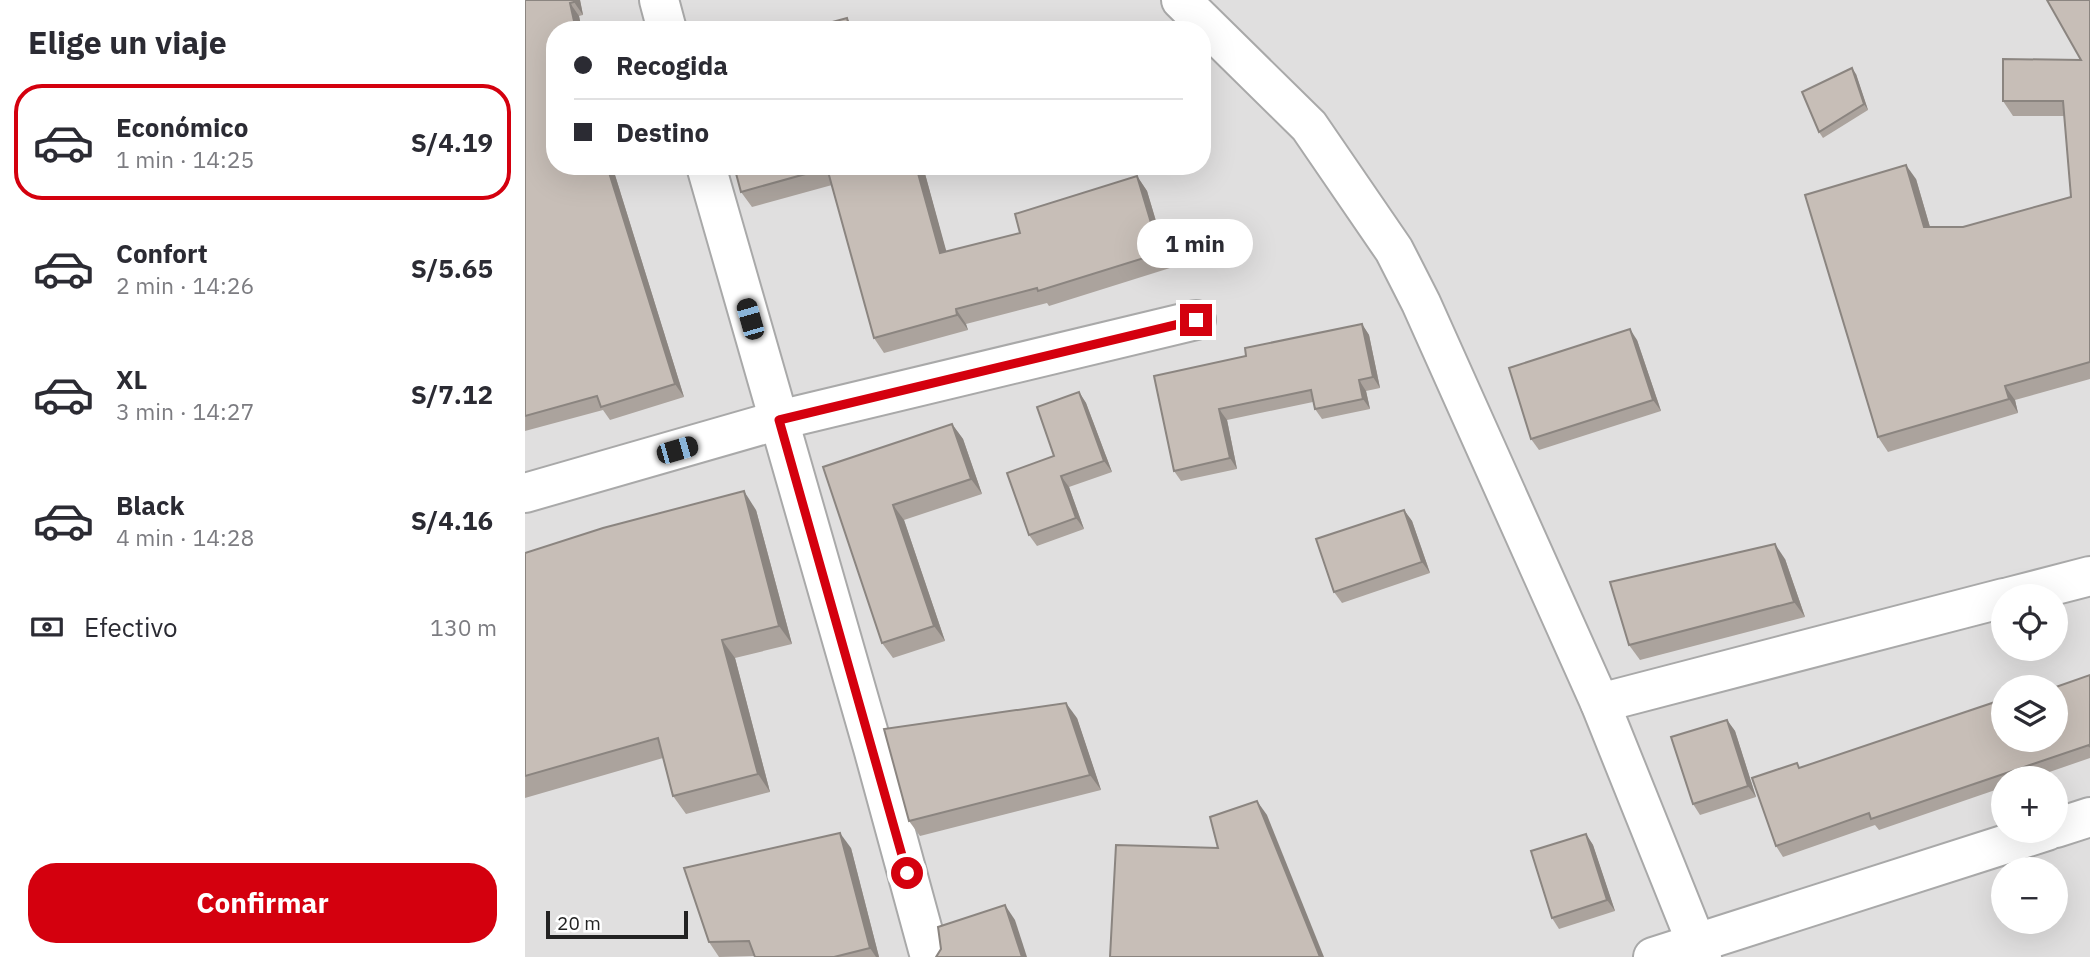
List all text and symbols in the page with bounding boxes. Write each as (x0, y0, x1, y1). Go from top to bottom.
text: Elige un viaje (28, 21, 227, 63)
text: Recogida (616, 48, 728, 82)
text: Económico (116, 110, 248, 144)
icon: car (32, 111, 95, 174)
text: Destino (616, 115, 709, 149)
text: S/4.19 (411, 125, 493, 159)
text: 1 min · 14:25 (116, 144, 254, 174)
callout: 1 min (1138, 218, 1254, 268)
text: 1 min (1165, 228, 1225, 258)
text: Confort (116, 236, 208, 270)
icon: car (32, 237, 95, 300)
text: S/5.65 (411, 251, 493, 285)
text: 2 min · 14:26 (116, 270, 254, 300)
car (735, 296, 766, 342)
route end (1180, 304, 1212, 336)
text: XL (116, 362, 147, 396)
icon: car (32, 363, 95, 426)
text: S/7.12 (411, 377, 493, 411)
text: 3 min · 14:27 (116, 396, 254, 426)
car (654, 434, 701, 466)
text: Black (116, 488, 184, 522)
icon: car (32, 489, 95, 552)
text: S/4.16 (411, 503, 493, 537)
text: 4 min · 14:28 (116, 522, 254, 552)
map controls (1991, 584, 2068, 934)
button: locate (1991, 584, 2068, 661)
icon: cash (28, 608, 66, 646)
text: Efectivo (84, 610, 178, 644)
text: 130 m (430, 612, 497, 642)
button: layers (1991, 675, 2068, 752)
button: + (1991, 766, 2068, 843)
route start (891, 857, 923, 889)
button: − (1991, 857, 2068, 934)
button: Confirmar (28, 863, 497, 943)
scale bar (546, 908, 688, 940)
text: 20 m (557, 911, 601, 935)

